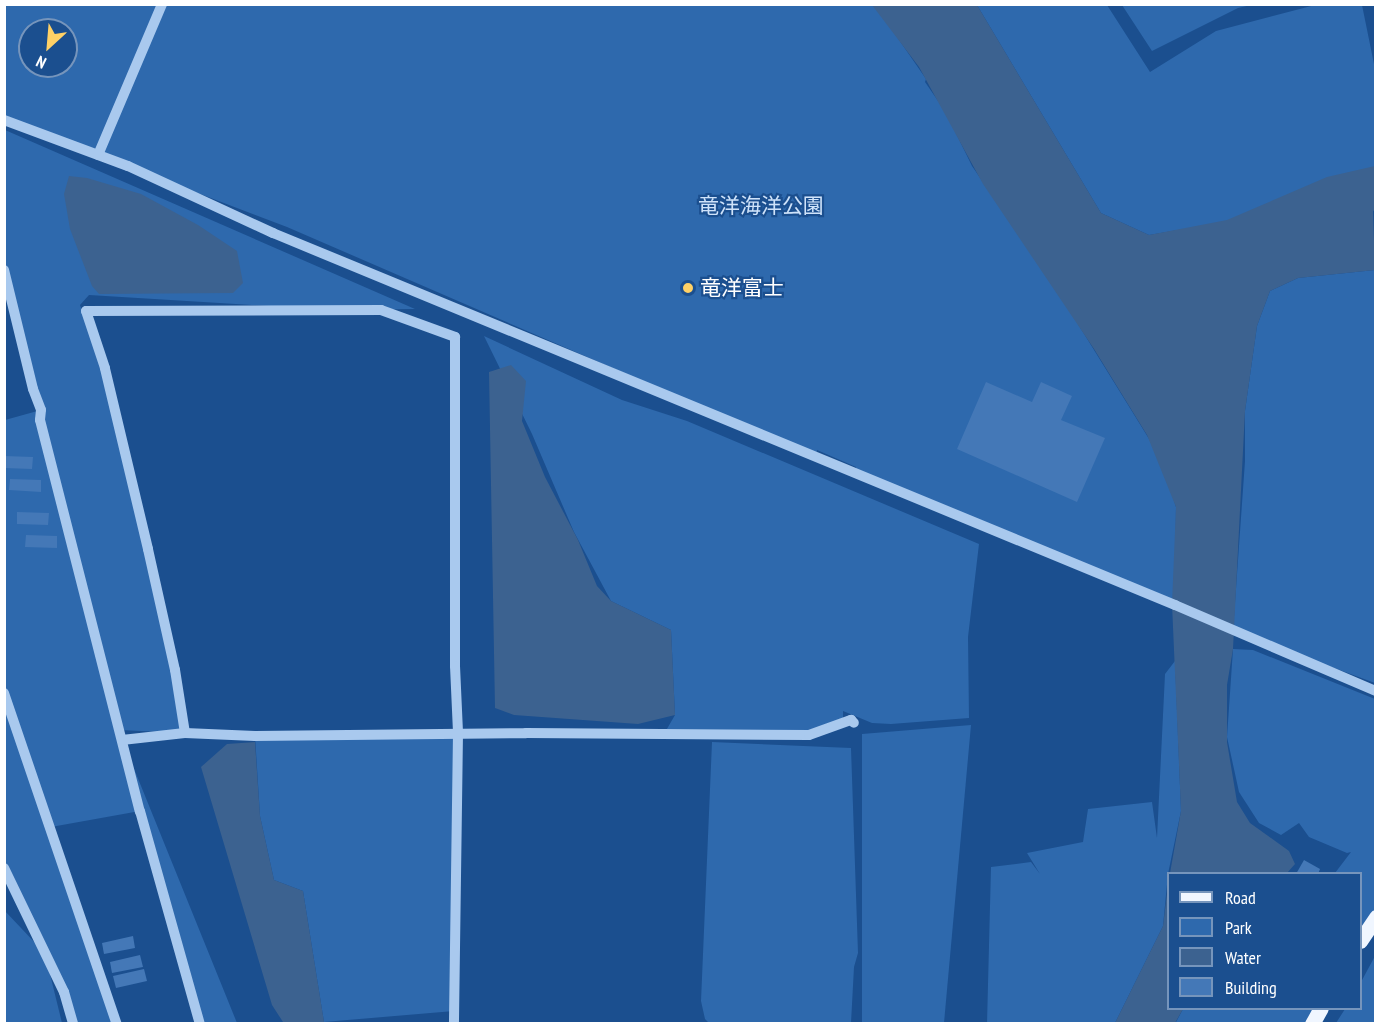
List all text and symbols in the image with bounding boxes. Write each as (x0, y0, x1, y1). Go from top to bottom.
north arrow (18, 18, 78, 78)
text: N (33, 52, 49, 73)
park label: 竜洋海洋公園 (698, 193, 824, 219)
place label: 竜洋富士 (700, 275, 784, 301)
marker: 竜洋富士 (681, 281, 695, 295)
legend (1167, 872, 1362, 1010)
text: Road (1225, 886, 1256, 909)
text: Park (1225, 916, 1252, 939)
text: Water (1225, 946, 1261, 969)
text: Building (1225, 976, 1277, 999)

